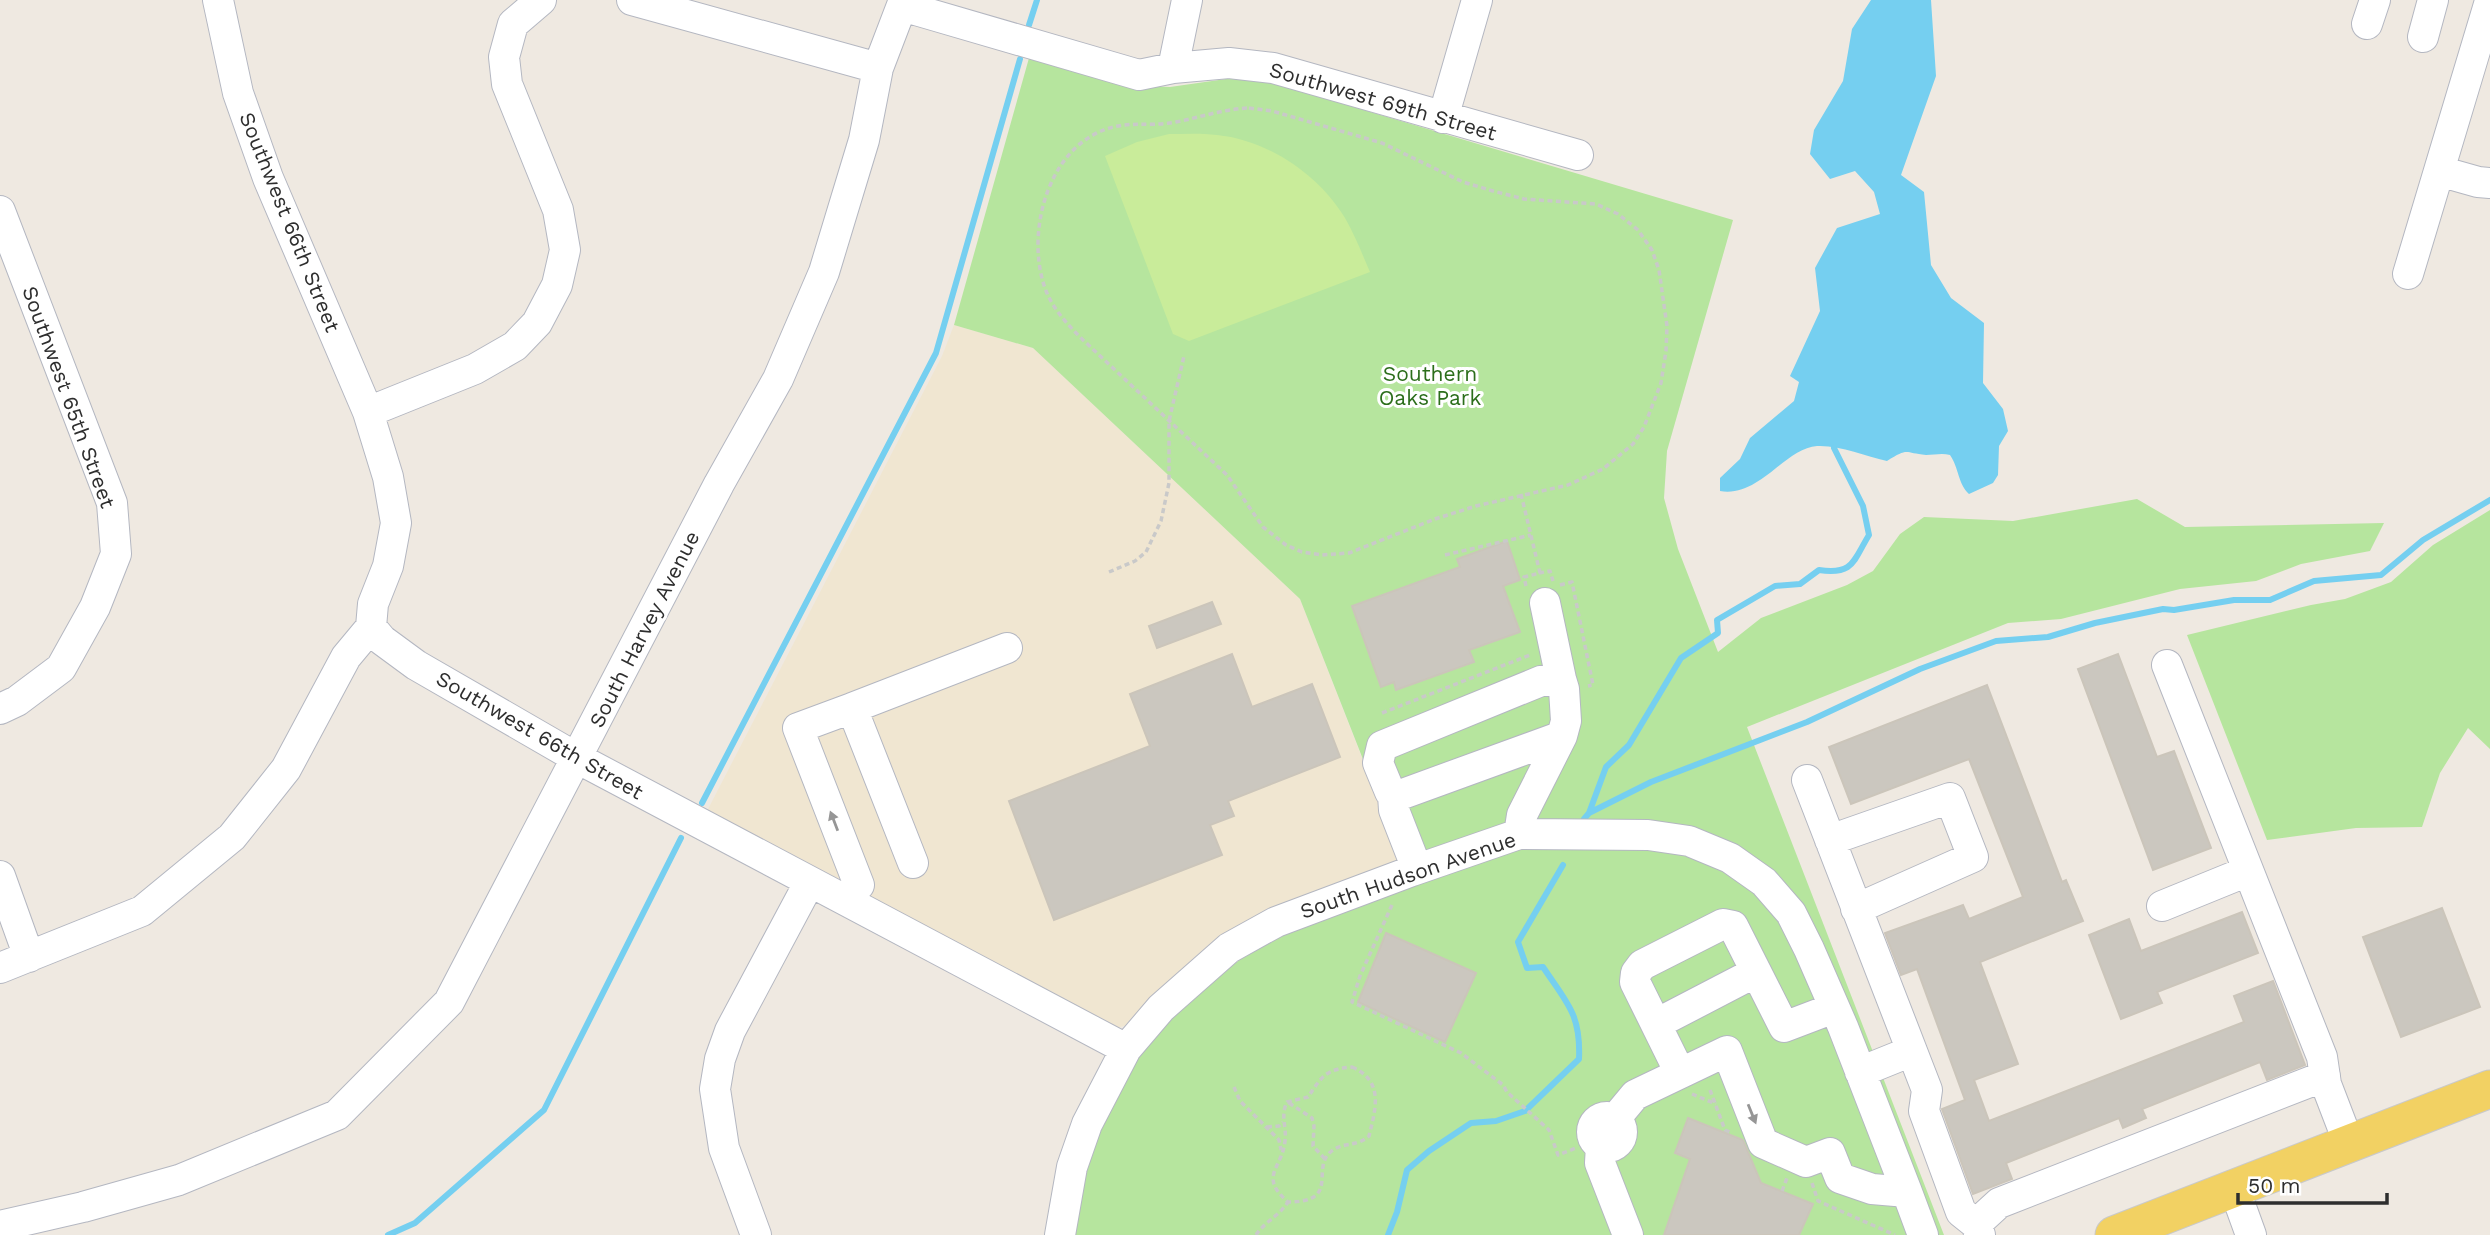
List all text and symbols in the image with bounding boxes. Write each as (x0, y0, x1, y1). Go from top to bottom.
street label: Southwest 69th Street (1267, 57, 1500, 145)
street label: Southwest 66th Street (234, 109, 346, 336)
street label: Southwest 65th Street (17, 283, 121, 511)
park label: Southern Oaks Park (1379, 361, 1481, 410)
street label: South Harvey Avenue (584, 527, 704, 731)
street label: Southwest 66th Street (432, 665, 648, 805)
one-way arrow (829, 811, 840, 832)
street label: South Hudson Avenue (1297, 826, 1519, 924)
one-way arrow (1746, 1104, 1757, 1125)
scale bar (2238, 1162, 2387, 1206)
text: 50 m (2248, 1173, 2300, 1198)

